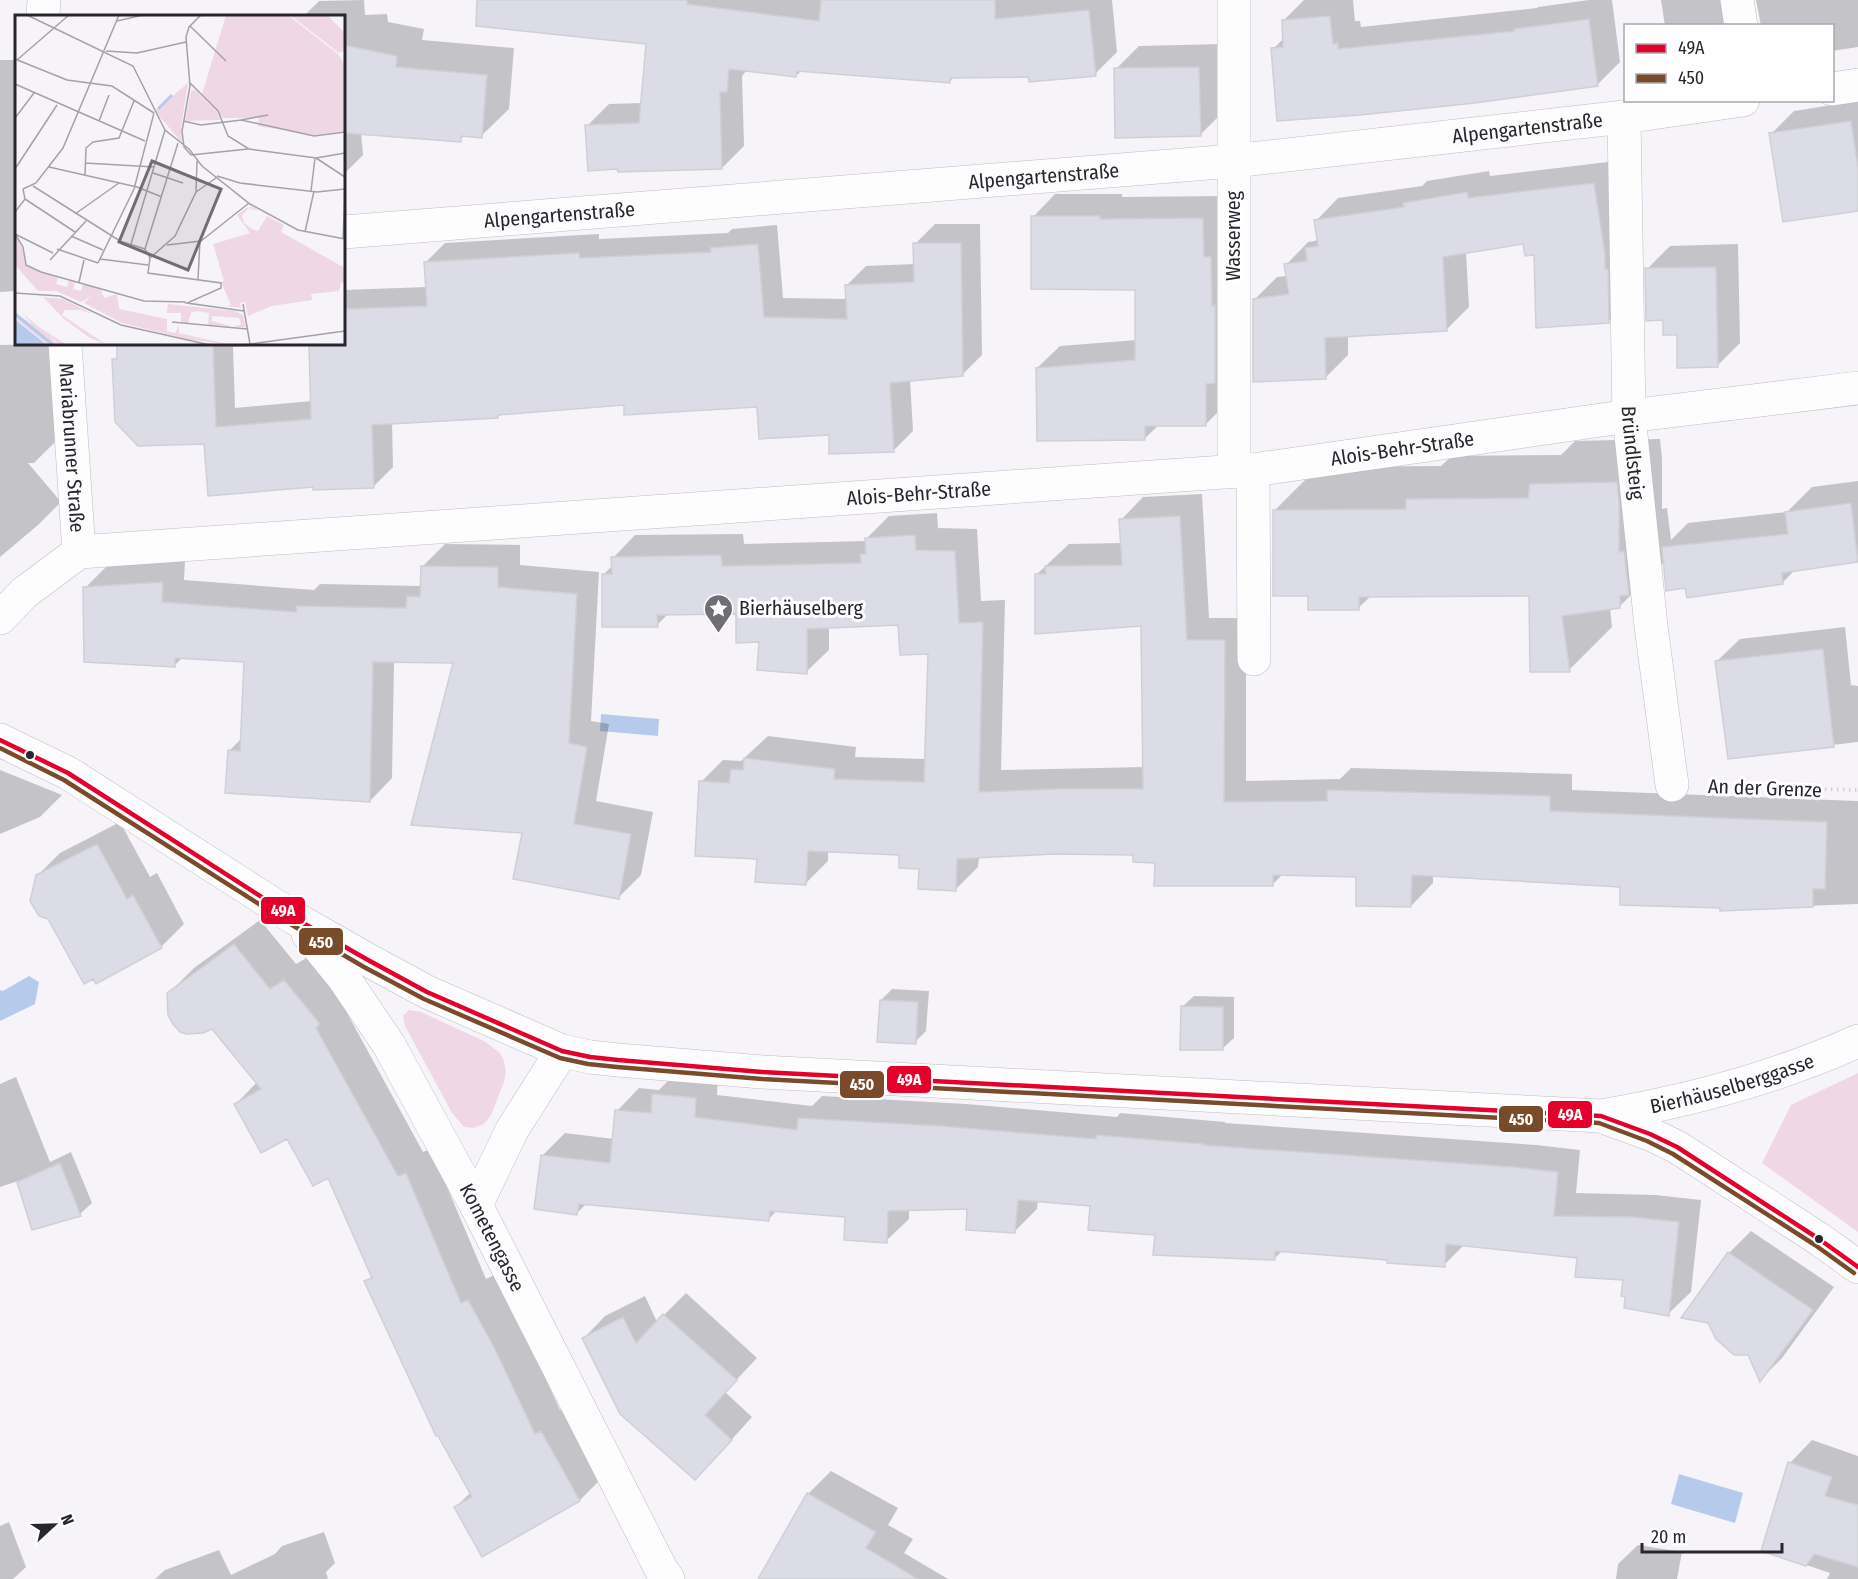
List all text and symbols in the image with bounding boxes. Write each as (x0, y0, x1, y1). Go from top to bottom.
inset map (15, 15, 345, 345)
legend (1624, 24, 1834, 102)
text: 49A (1678, 37, 1705, 59)
text: 450 (1678, 67, 1704, 89)
street label: Alpengartenstraße (1451, 107, 1604, 148)
street label: Alpengartenstraße (967, 158, 1120, 194)
street label: Wasserweg (1221, 190, 1245, 281)
street label: Alpengartenstraße (483, 197, 636, 233)
street label: Mariabrunner Straße (54, 362, 90, 533)
street label: Bründlsteig (1617, 406, 1650, 501)
street label: Alois-Behr-Straße (1329, 426, 1476, 471)
street label: Alois-Behr-Straße (846, 476, 992, 510)
place icon: Bierhäuselberg (702, 592, 734, 634)
place label: Bierhäuselberg (739, 596, 864, 620)
unlabelled marker (24, 749, 36, 761)
street label: An der Grenze (1708, 774, 1822, 802)
line badge: 49A (260, 896, 306, 925)
text: 49A (271, 901, 296, 920)
line badge: 450 (298, 927, 344, 956)
text: 450 (309, 933, 334, 952)
street label: Bierhäuselberggasse (1648, 1049, 1817, 1118)
line badge: 49A (886, 1065, 932, 1094)
line badge: 450 (839, 1070, 885, 1099)
text: 49A (897, 1070, 922, 1089)
text: 450 (850, 1075, 875, 1094)
line badge: 49A (1547, 1100, 1593, 1129)
line badge: 450 (1498, 1105, 1544, 1133)
text: 49A (1558, 1105, 1583, 1124)
text: 450 (1509, 1110, 1534, 1129)
street label: Kometengasse (455, 1179, 530, 1296)
unlabelled marker (1813, 1233, 1825, 1245)
north arrow (24, 1495, 84, 1555)
text: N (57, 1512, 78, 1528)
scale bar (1642, 1516, 1782, 1554)
text: 20 m (1651, 1526, 1686, 1548)

